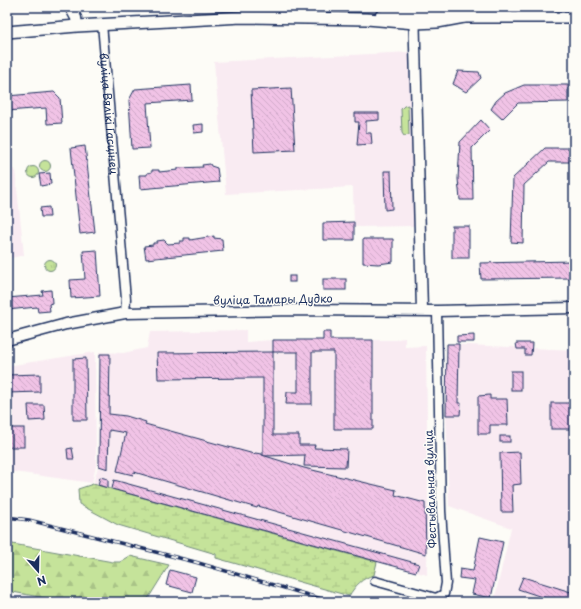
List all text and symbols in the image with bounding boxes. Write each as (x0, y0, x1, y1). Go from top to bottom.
street label: вуліца Вялікі Гасцінец (96, 52, 124, 175)
street label: вуліца Тамары Дудко (213, 289, 333, 309)
street label: Фестывальная вуліца (419, 429, 441, 548)
north arrow (18, 551, 58, 591)
text: N (34, 571, 49, 590)

